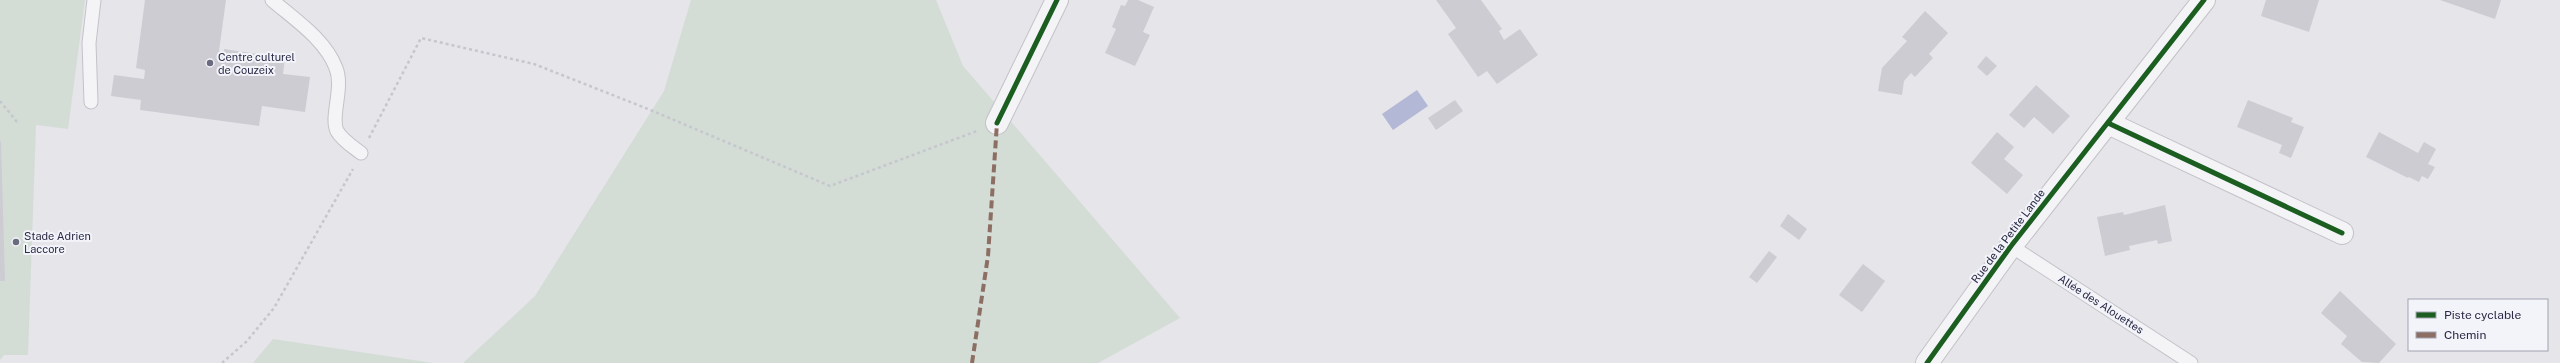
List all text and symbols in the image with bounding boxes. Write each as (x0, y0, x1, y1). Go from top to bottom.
place label: Centre culturel de Couzeix (218, 51, 295, 76)
marker: Centre culturel de Couzeix (205, 58, 215, 68)
street label: Rue de la Petite Lande (1969, 187, 2047, 285)
place label: Stade Adrien Laccore (24, 230, 91, 255)
marker: Stade Adrien Laccore (11, 237, 21, 247)
street label: Allée des Alouettes (2056, 272, 2146, 336)
legend (2408, 299, 2548, 351)
text: Piste cyclable (2444, 308, 2521, 322)
text: Chemin (2444, 328, 2486, 342)

